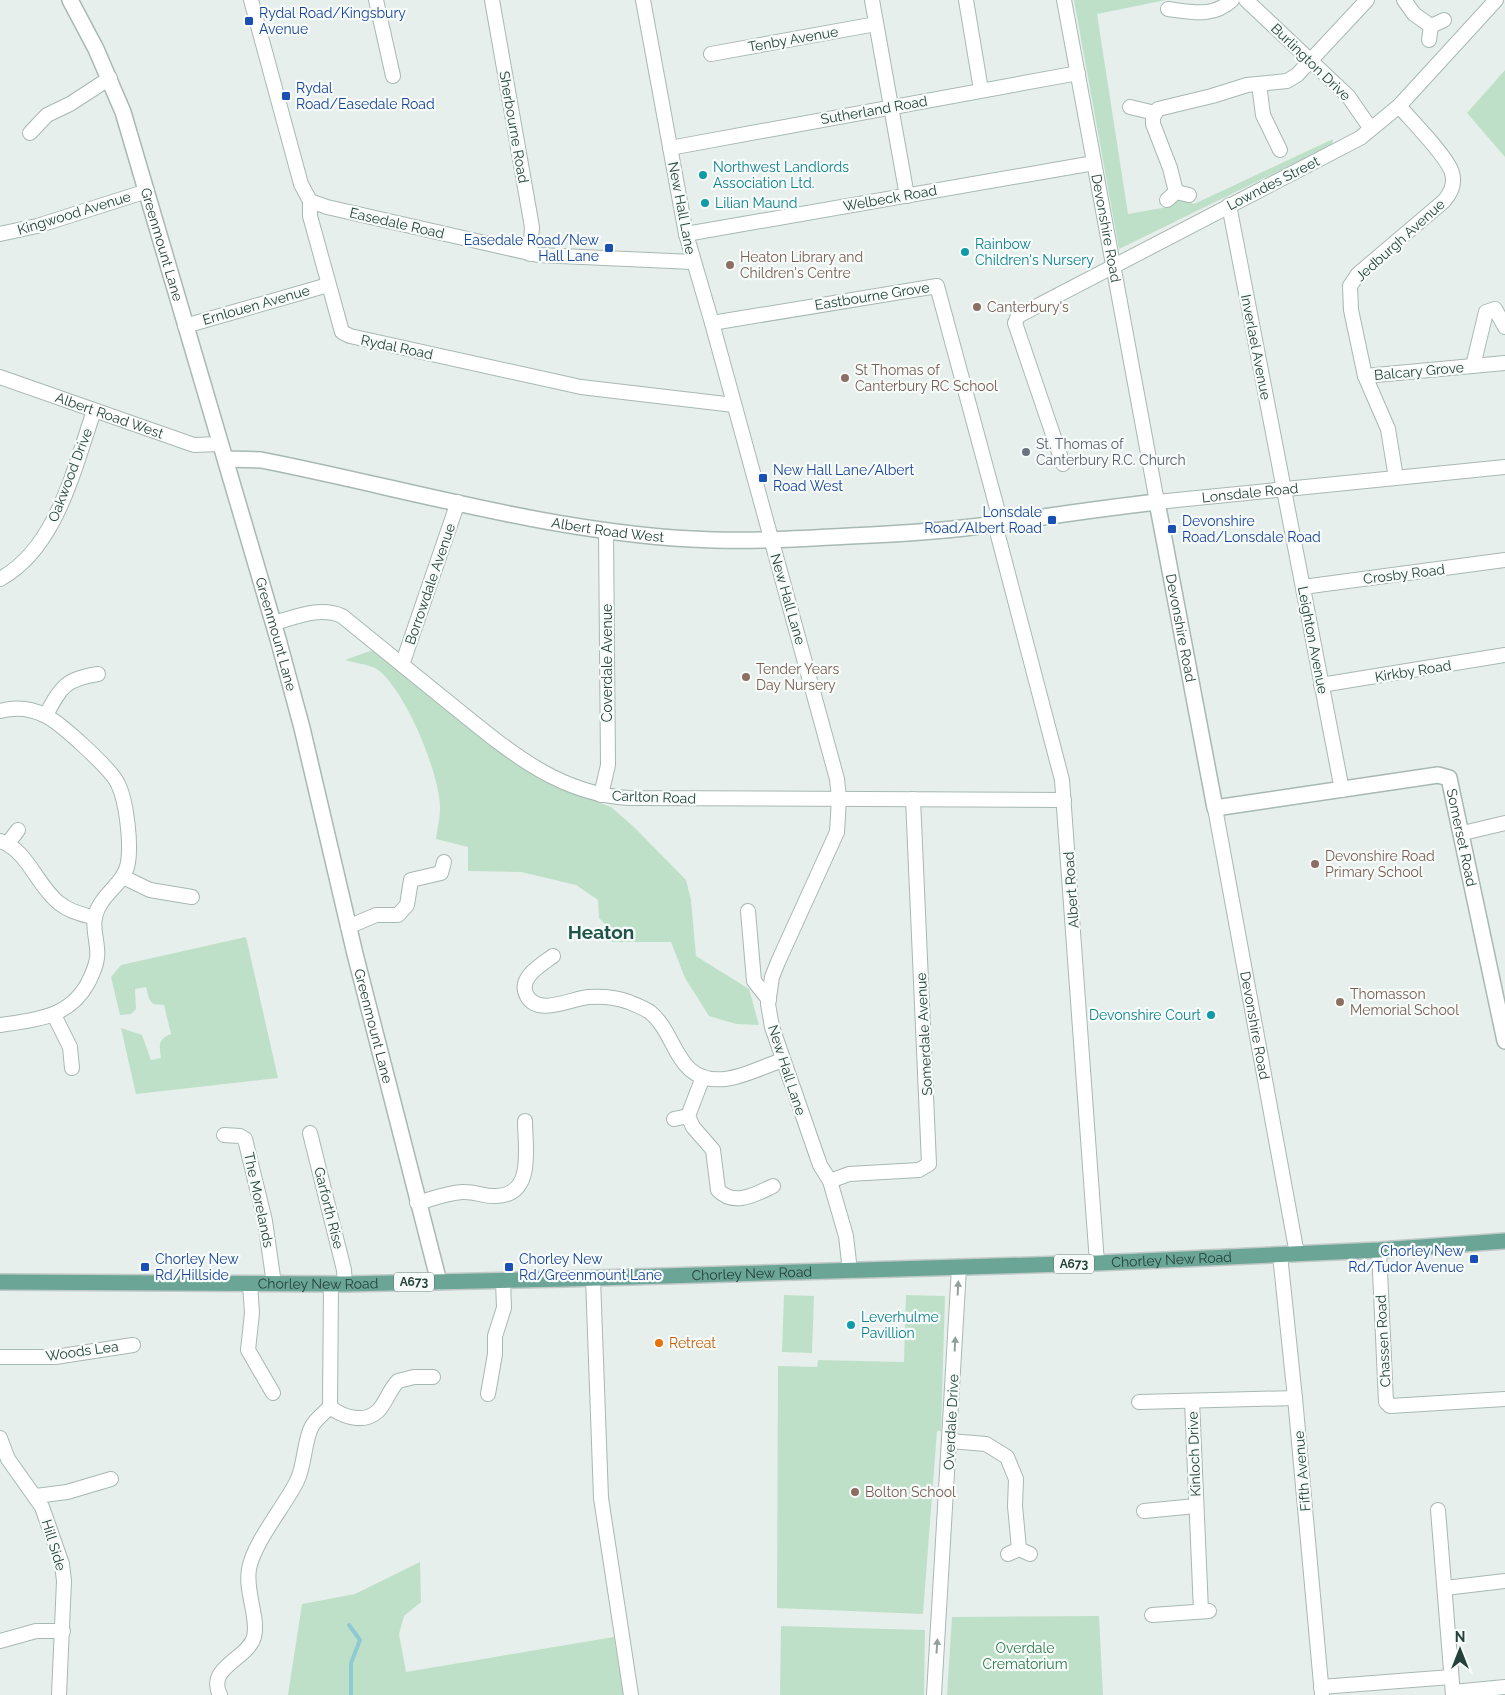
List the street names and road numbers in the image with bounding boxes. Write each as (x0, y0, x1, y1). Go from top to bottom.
street label: Burlington Drive (1268, 20, 1354, 104)
street label: Tenby Avenue (747, 23, 839, 55)
street label: Sherbourne Road (496, 70, 532, 184)
street label: Sutherland Road (819, 93, 929, 127)
street label: Lowndes Street (1224, 153, 1322, 213)
street label: New Hall Lane (665, 160, 699, 256)
street label: Devonshire Road (1088, 173, 1124, 284)
street label: Welbeck Road (842, 182, 938, 214)
street label: Greenmount Lane (138, 186, 186, 303)
street label: Kingwood Avenue (15, 188, 133, 238)
street label: Jedburgh Avenue (1352, 196, 1448, 284)
street label: Easedale Road (348, 204, 446, 242)
street label: Eastbourne Grove (813, 279, 931, 313)
street label: Ernlouen Avenue (201, 282, 311, 328)
street label: Inverlael Avenue (1238, 293, 1274, 401)
street label: Rydal Road (359, 332, 435, 362)
street label: Balcary Grove (1373, 359, 1465, 383)
street label: Albert Road West (53, 389, 166, 442)
street label: Oakwood Drive (45, 426, 95, 524)
street label: Lonsdale Road (1201, 480, 1299, 505)
street label: Albert Road West (550, 514, 665, 545)
street label: Borrowdale Avenue (402, 521, 458, 647)
street label: New Hall Lane (767, 552, 809, 646)
street label: Crosby Road (1362, 561, 1446, 587)
street label: Devonshire Road (1163, 572, 1199, 683)
street label: Greenmount Lane (252, 575, 300, 693)
street label: Leighton Avenue (1295, 585, 1331, 695)
street label: Coverdale Avenue (599, 604, 615, 722)
street label: Kirkby Road (1374, 657, 1452, 685)
street label: Somerset Road (1443, 787, 1480, 888)
street label: Carlton Road (612, 788, 696, 806)
street label: Albert Road (1060, 851, 1082, 929)
street label: Greenmount Lane (351, 967, 396, 1085)
street label: Devonshire Road (1237, 970, 1273, 1081)
street label: Somerdale Avenue (913, 972, 935, 1096)
street label: New Hall Lane (765, 1023, 809, 1117)
street label: The Morelands (241, 1151, 277, 1249)
street label: Garforth Rise (311, 1165, 347, 1251)
street label: Chorley New Road (1111, 1249, 1232, 1270)
road number: A673 (1054, 1254, 1094, 1274)
street label: Chorley New Road (691, 1264, 812, 1283)
road number: A673 (394, 1272, 434, 1291)
street label: Chorley New Road (258, 1275, 378, 1292)
street label: Chassen Road (1373, 1294, 1393, 1388)
street label: Woods Lea (45, 1338, 119, 1364)
street label: Overdale Drive (940, 1374, 962, 1470)
street label: Kinloch Drive (1185, 1411, 1203, 1497)
street label: Fifth Avenue (1290, 1430, 1314, 1512)
street label: Hill Side (39, 1517, 69, 1573)

